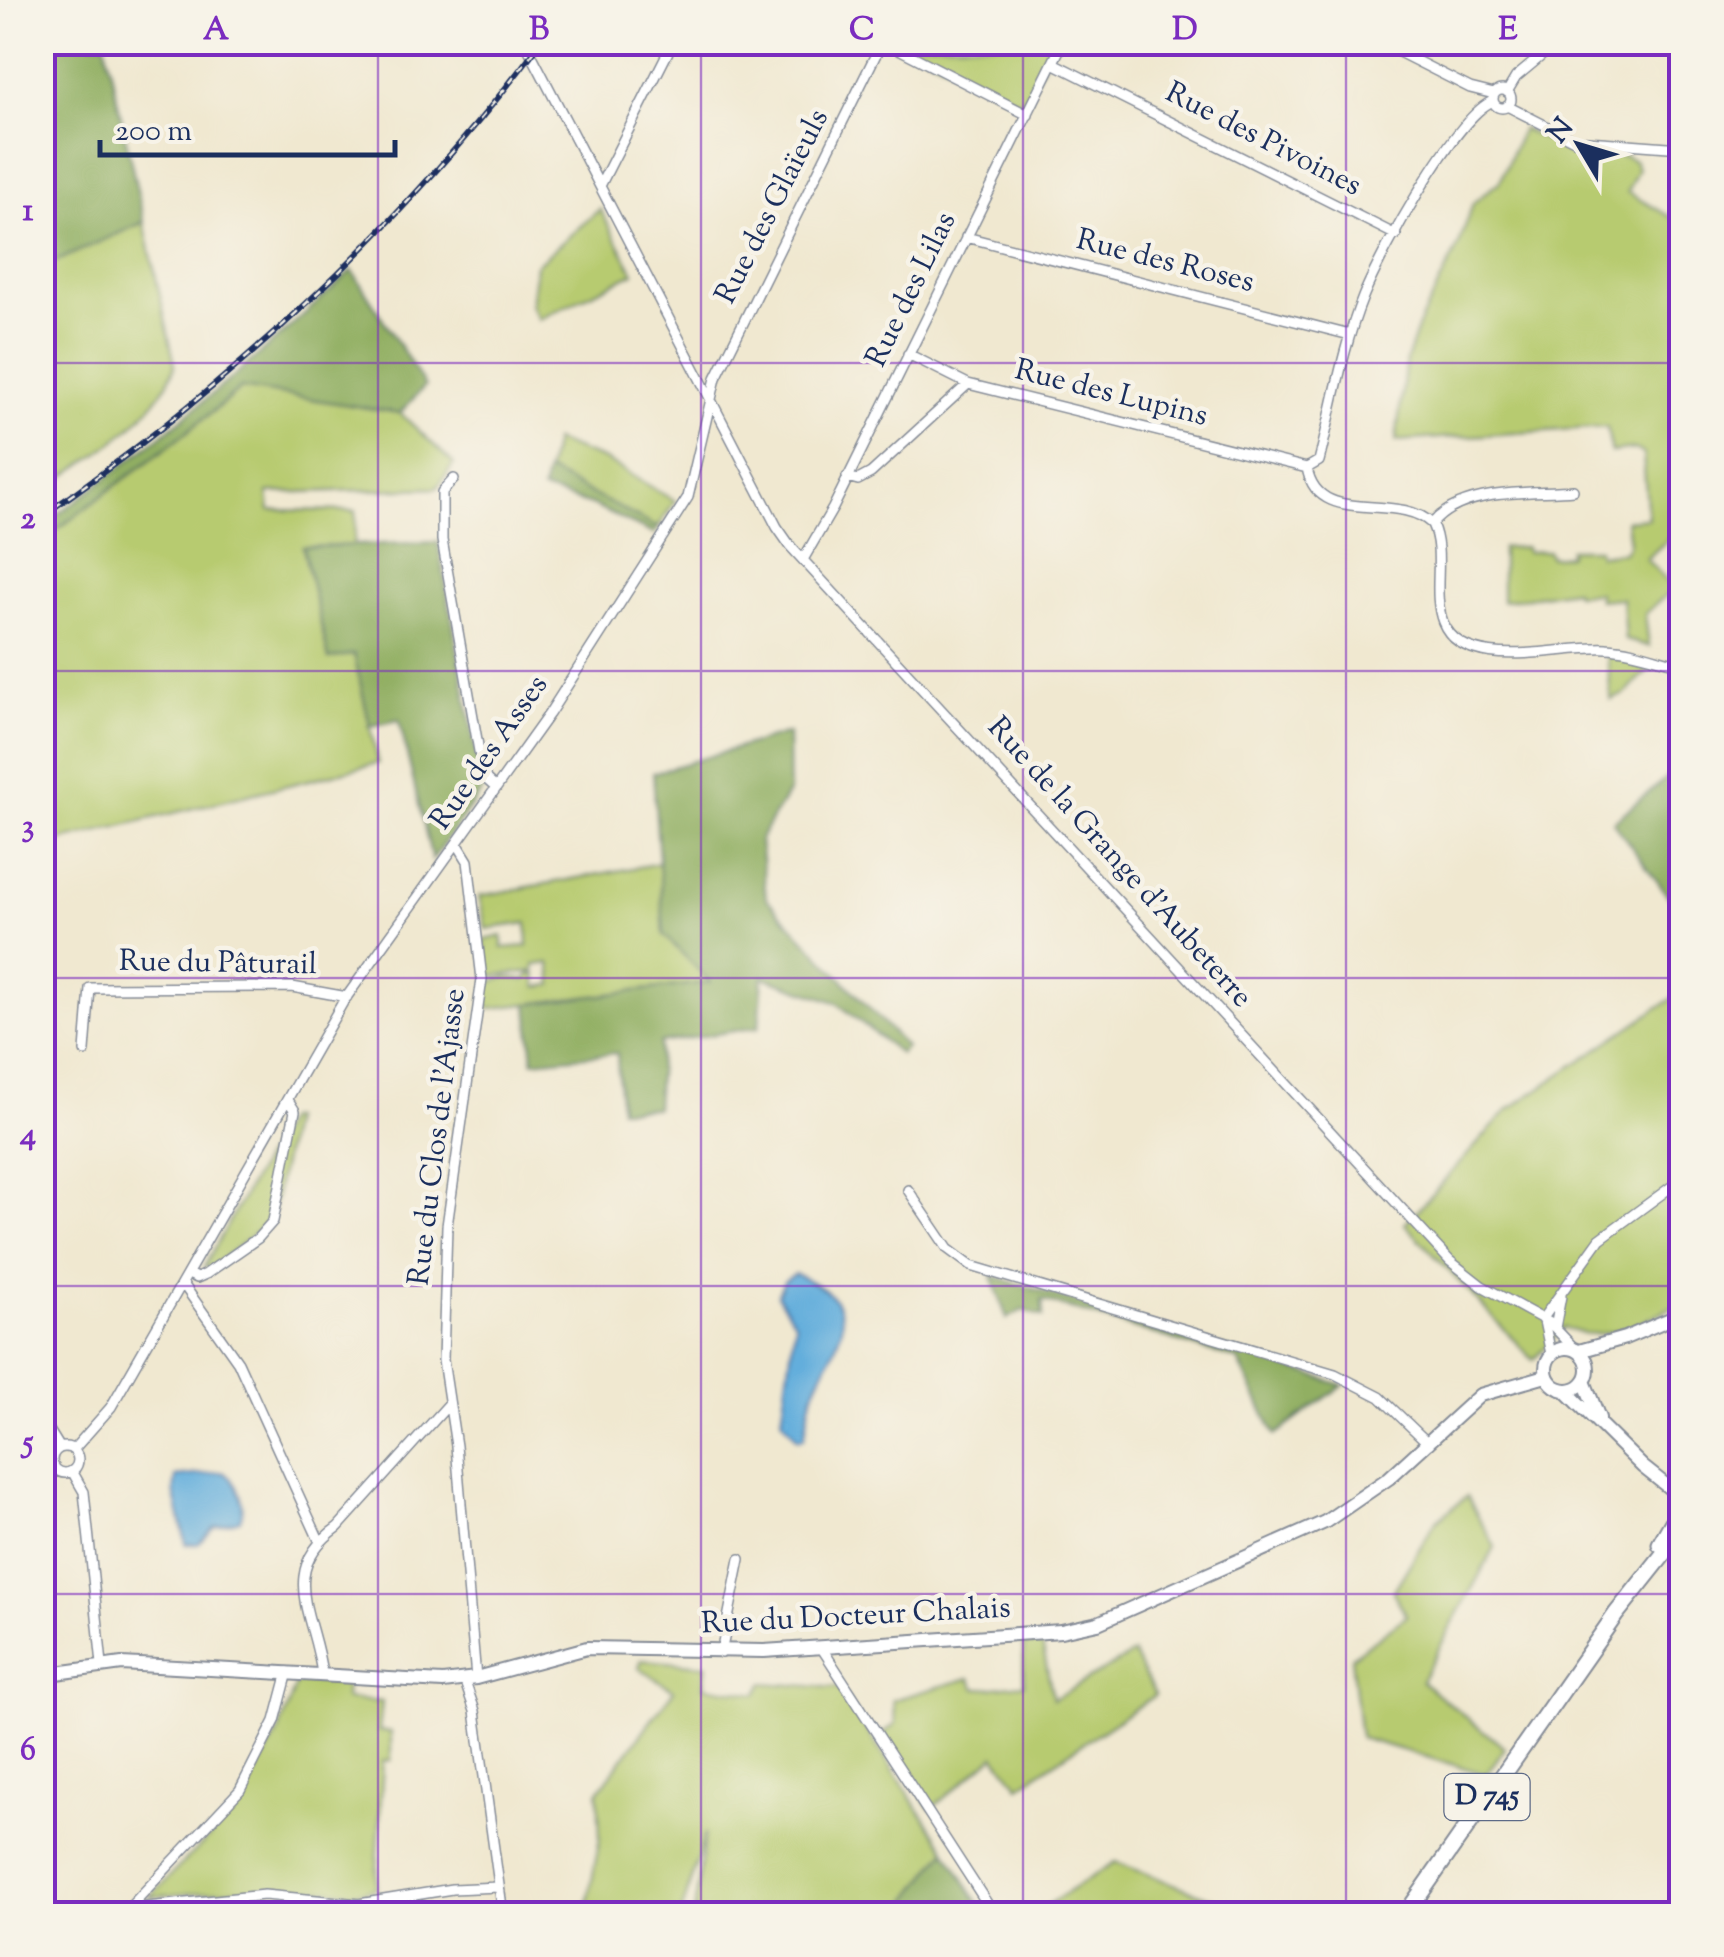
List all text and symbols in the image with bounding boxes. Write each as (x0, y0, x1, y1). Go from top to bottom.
text: A (203, 8, 229, 54)
text: B (529, 8, 549, 54)
text: C (849, 8, 875, 54)
text: D (1172, 8, 1198, 54)
text: E (1498, 8, 1518, 54)
street label: Rue des Pivoines (1157, 72, 1369, 208)
scale bar (100, 95, 395, 157)
north arrow (1529, 95, 1629, 195)
street label: Rue des Glaïeuls (705, 102, 841, 312)
text: N (1539, 110, 1584, 153)
text: 200 m (115, 111, 192, 154)
text: 1 (23, 189, 34, 235)
street label: Rue des Lilas (856, 205, 968, 375)
street label: Rue des Roses (1072, 219, 1258, 305)
street label: Rue des Lupins (1010, 349, 1212, 439)
text: 2 (21, 497, 36, 543)
street label: Rue des Asses (421, 667, 559, 839)
street label: Rue de la Grange d'Aubeterre (976, 708, 1262, 1018)
text: 3 (22, 805, 34, 851)
street label: Rue du Pâturail (119, 941, 317, 987)
street label: Rue du Clos de l'Ajasse (398, 986, 478, 1288)
text: 4 (19, 1113, 36, 1159)
text: 5 (20, 1421, 34, 1467)
street label: Rue du Docteur Chalais (700, 1587, 1012, 1647)
text: 6 (20, 1728, 36, 1774)
road number: D 745 (1444, 1774, 1530, 1820)

